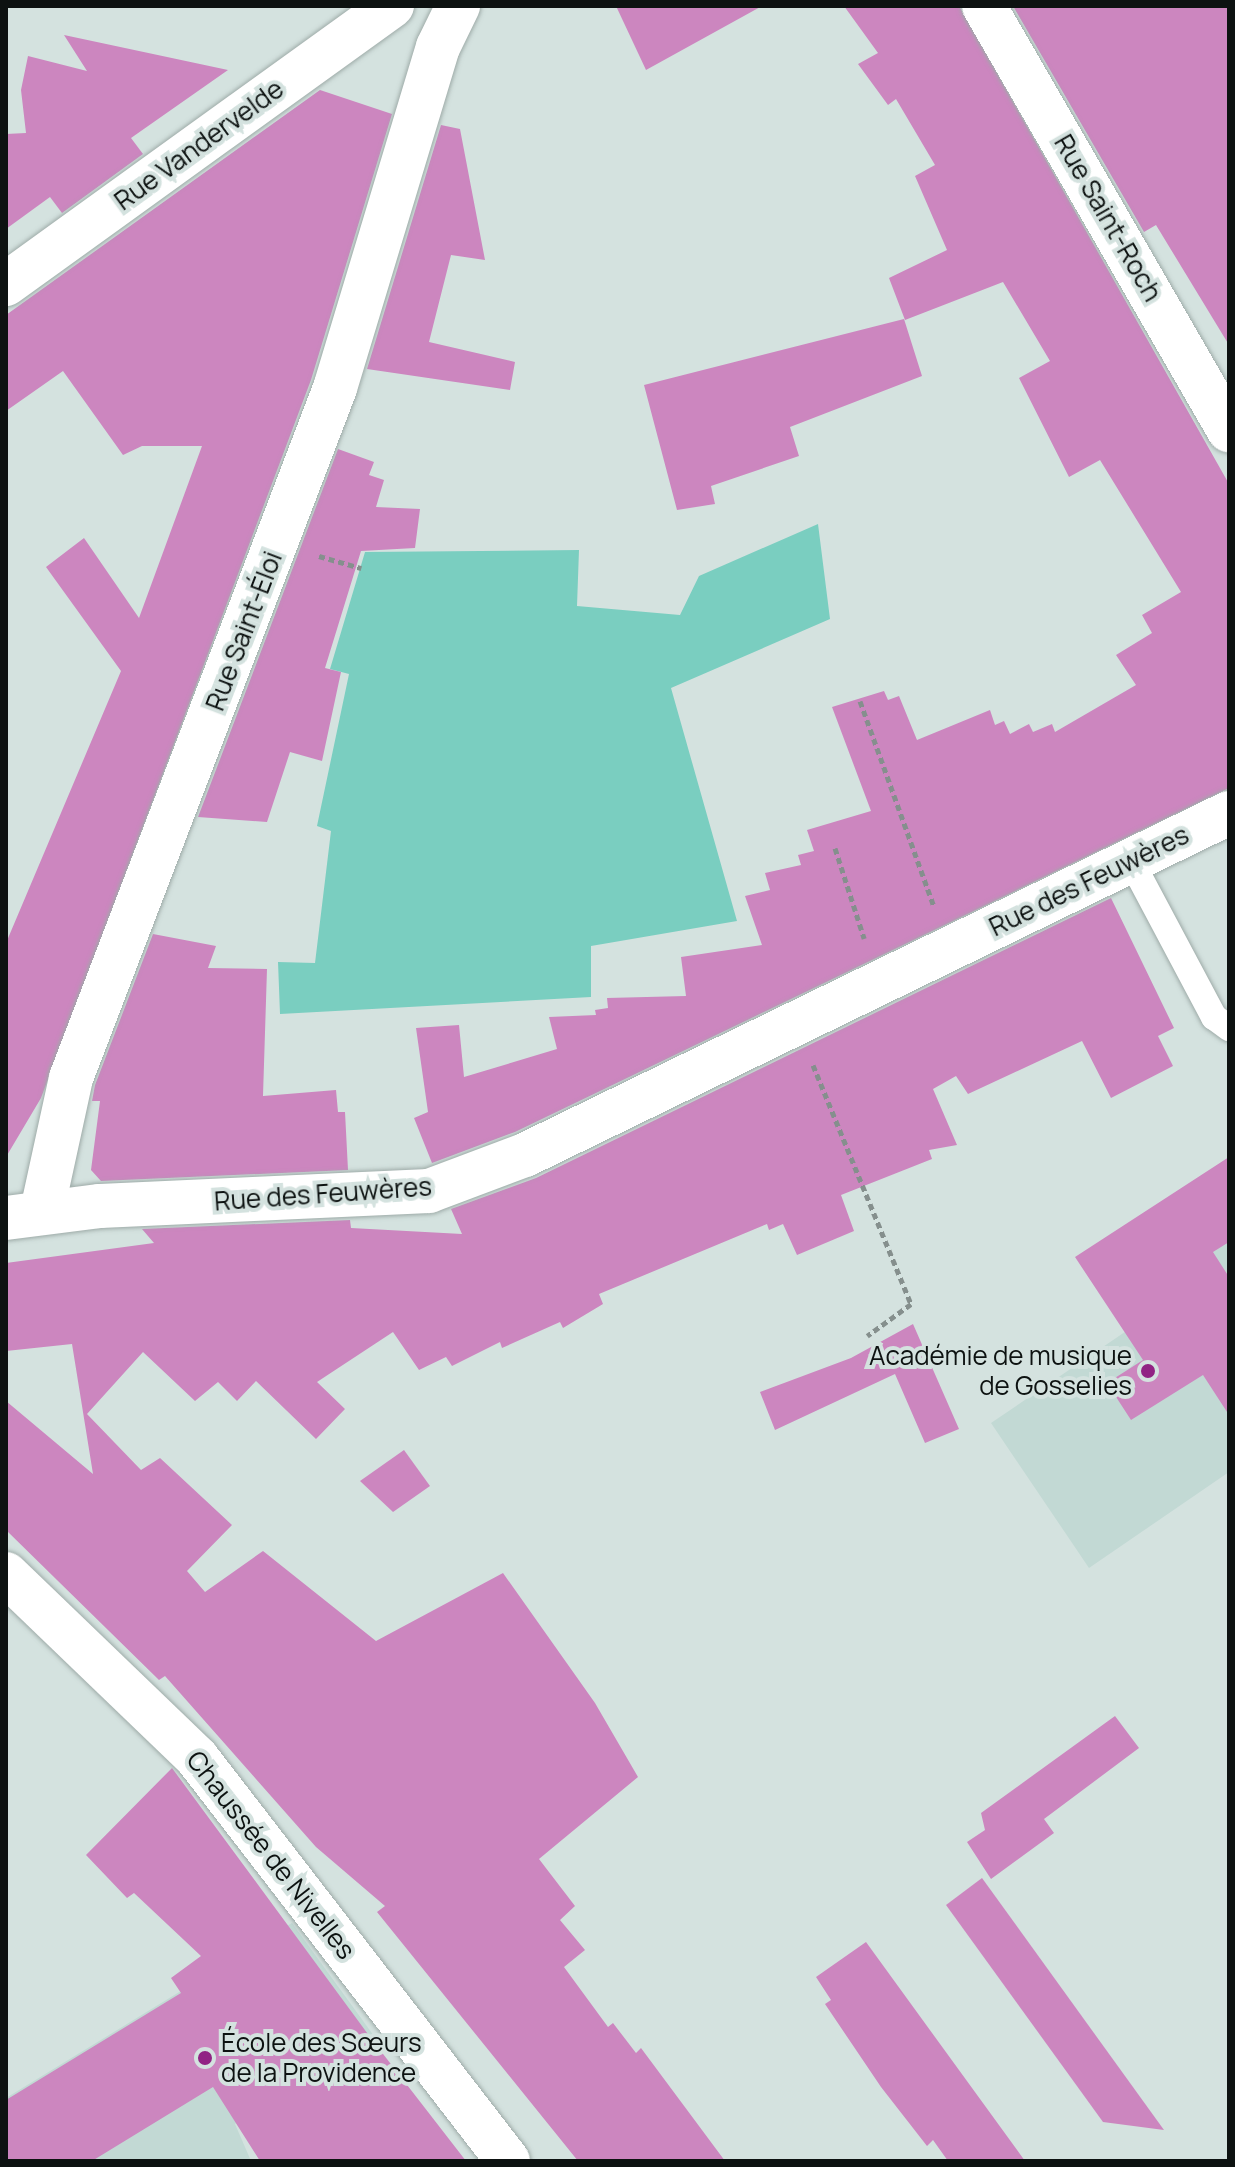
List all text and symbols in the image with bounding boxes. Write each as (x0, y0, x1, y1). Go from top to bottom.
street label: Rue Vandervelde (108, 73, 290, 217)
street label: Rue Saint-Roch (1048, 129, 1168, 307)
street label: Rue Saint-Éloi (199, 547, 289, 715)
street label: Rue des Feuwères (984, 819, 1194, 943)
street label: Rue des Feuwères (213, 1171, 433, 1217)
place label: Académie de musique de Gosselies (869, 1340, 1132, 1402)
marker: Académie de musique de Gosselies (1139, 1362, 1157, 1380)
street label: Chaussée de Nivelles (180, 1745, 362, 1965)
place label: École des Sœurs de la Providence (221, 2027, 422, 2088)
marker: École des Sœurs de la Providence (196, 2049, 214, 2067)

